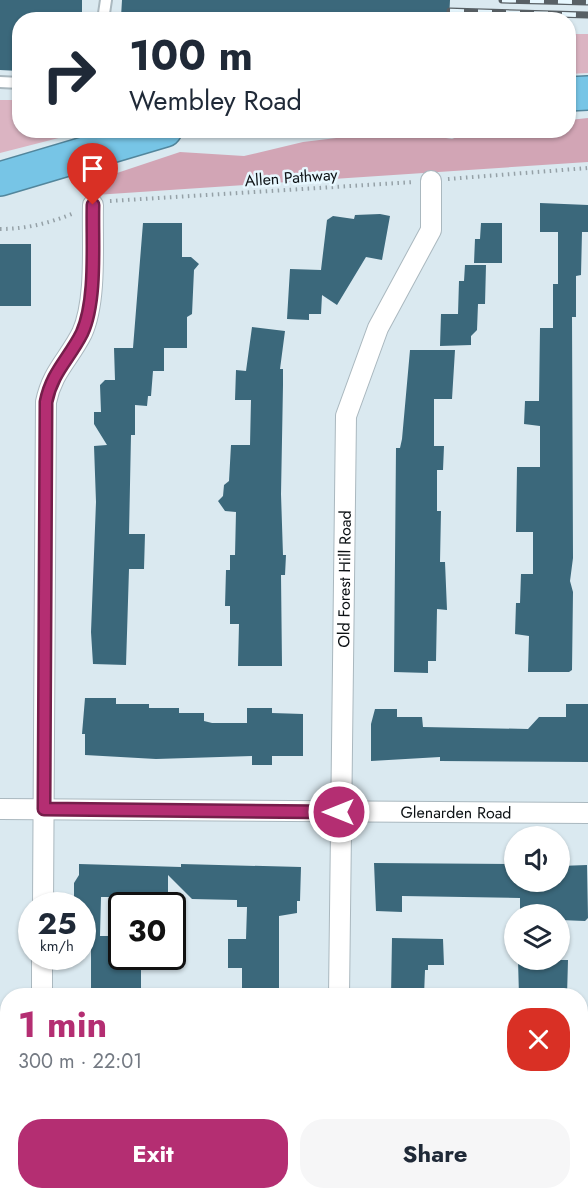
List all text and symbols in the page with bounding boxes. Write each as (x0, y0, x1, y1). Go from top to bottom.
text: 100 m (129, 25, 253, 86)
icon: right (30, 36, 108, 114)
text: Wembley Road (129, 81, 302, 120)
pin (67, 143, 118, 205)
icon: arrive (76, 152, 109, 185)
street label: Allen Pathway (244, 163, 339, 192)
street label: Old Forest Hill Road (332, 510, 357, 648)
position arrow (307, 780, 371, 844)
street label: Glenarden Road (400, 801, 512, 824)
map controls (504, 826, 570, 970)
button: sound (504, 826, 570, 892)
speed limit sign: 30 (108, 892, 186, 970)
text: 25 (37, 902, 77, 945)
button: layers (504, 904, 570, 970)
text: km/h (40, 935, 74, 957)
text: 1 min (18, 998, 107, 1050)
button: close (507, 1008, 570, 1071)
text: 300 m · 22:01 (18, 1047, 142, 1076)
button: Exit (18, 1119, 288, 1188)
button: Share (300, 1119, 570, 1188)

